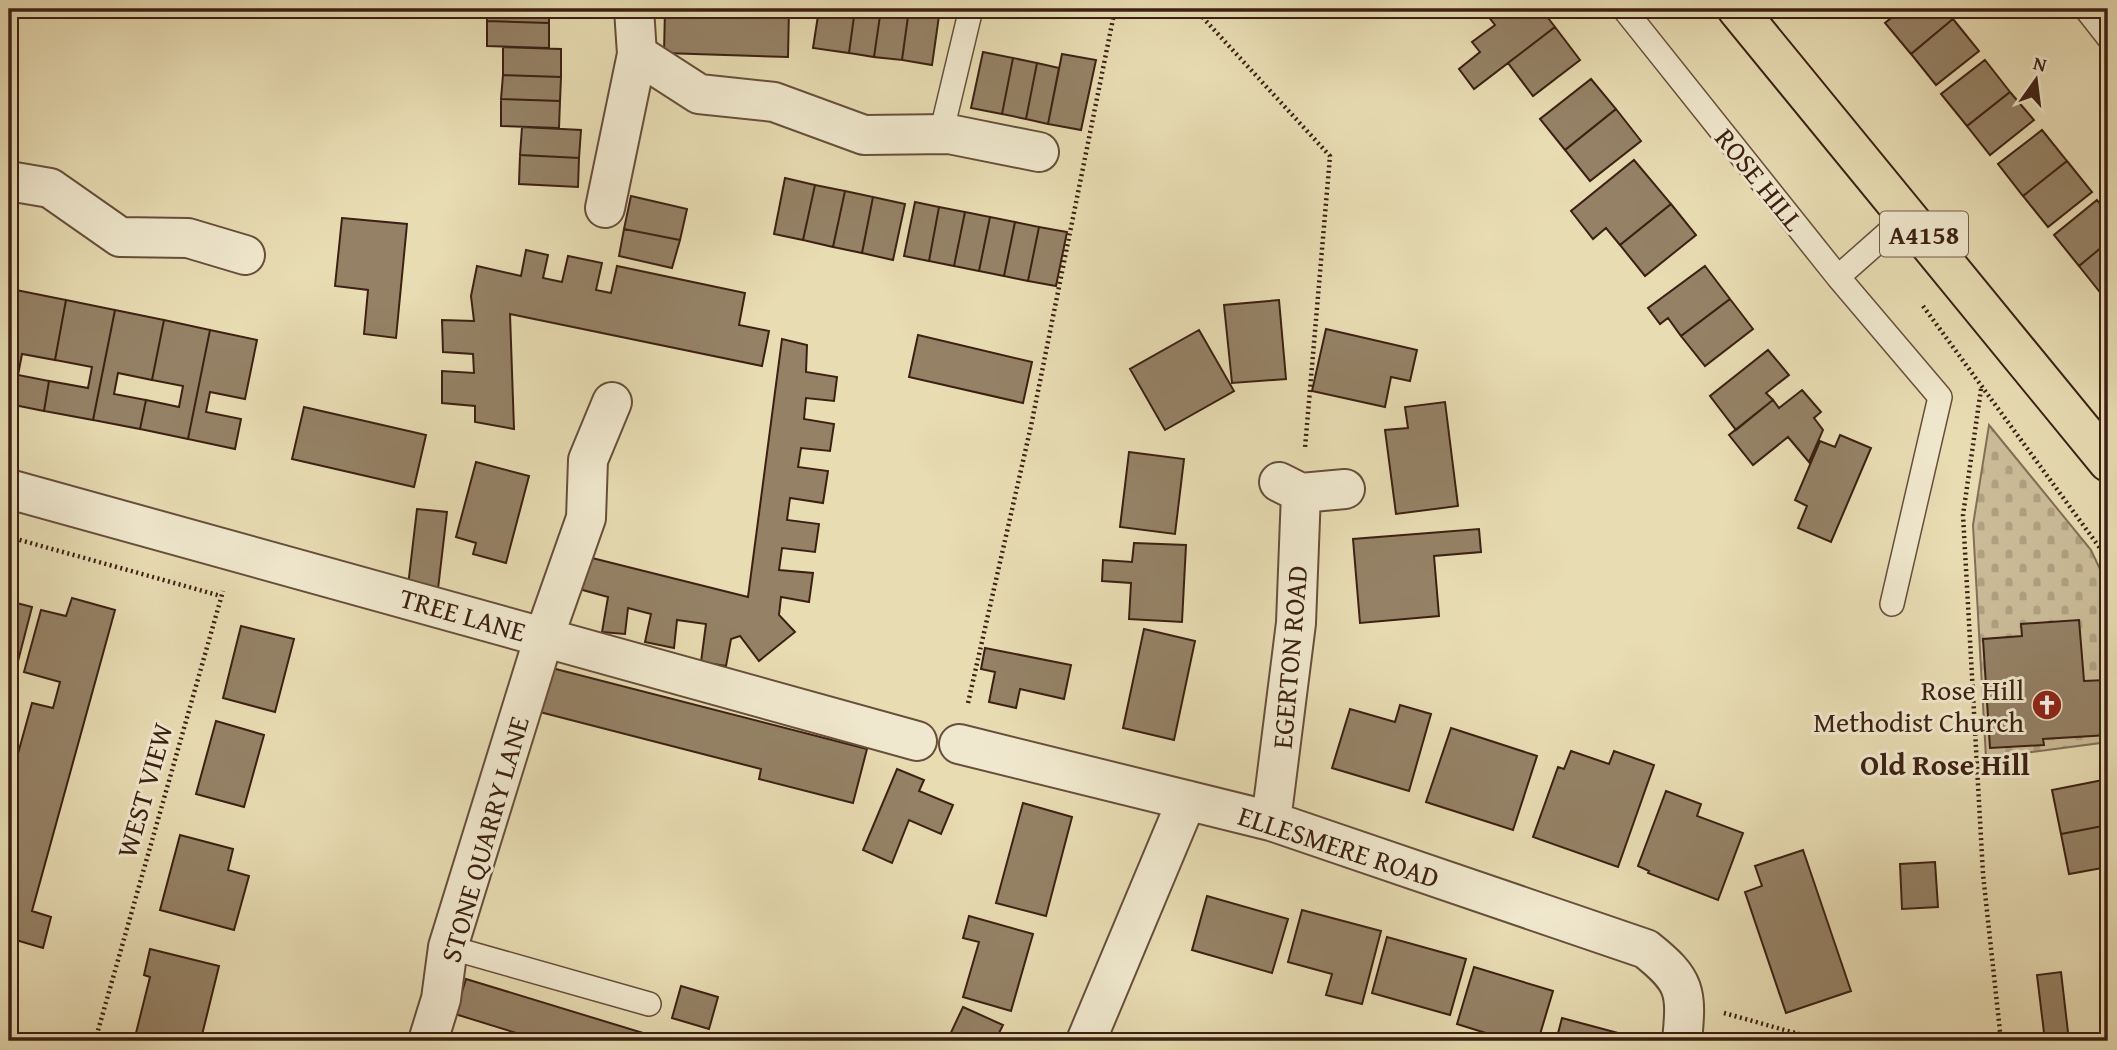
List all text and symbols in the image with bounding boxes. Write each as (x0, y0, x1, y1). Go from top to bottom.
north arrow (2002, 46, 2072, 116)
text: N (2031, 48, 2050, 79)
street label: ROSE HILL (1706, 119, 1814, 239)
road number: A4158 (1880, 212, 1968, 256)
street label: EGERTON ROAD (1261, 564, 1317, 750)
street label: TREE LANE (395, 576, 531, 652)
place label: Rose Hill Methodist Church (1813, 669, 2024, 742)
church icon: Rose Hill Methodist Church (2030, 688, 2064, 722)
street label: STONE QUARRY LANE (429, 711, 539, 967)
street label: WEST VIEW (105, 718, 183, 862)
district label: Old Rose Hill (1860, 742, 2030, 786)
street label: ELLESMERE ROAD (1233, 794, 1445, 898)

